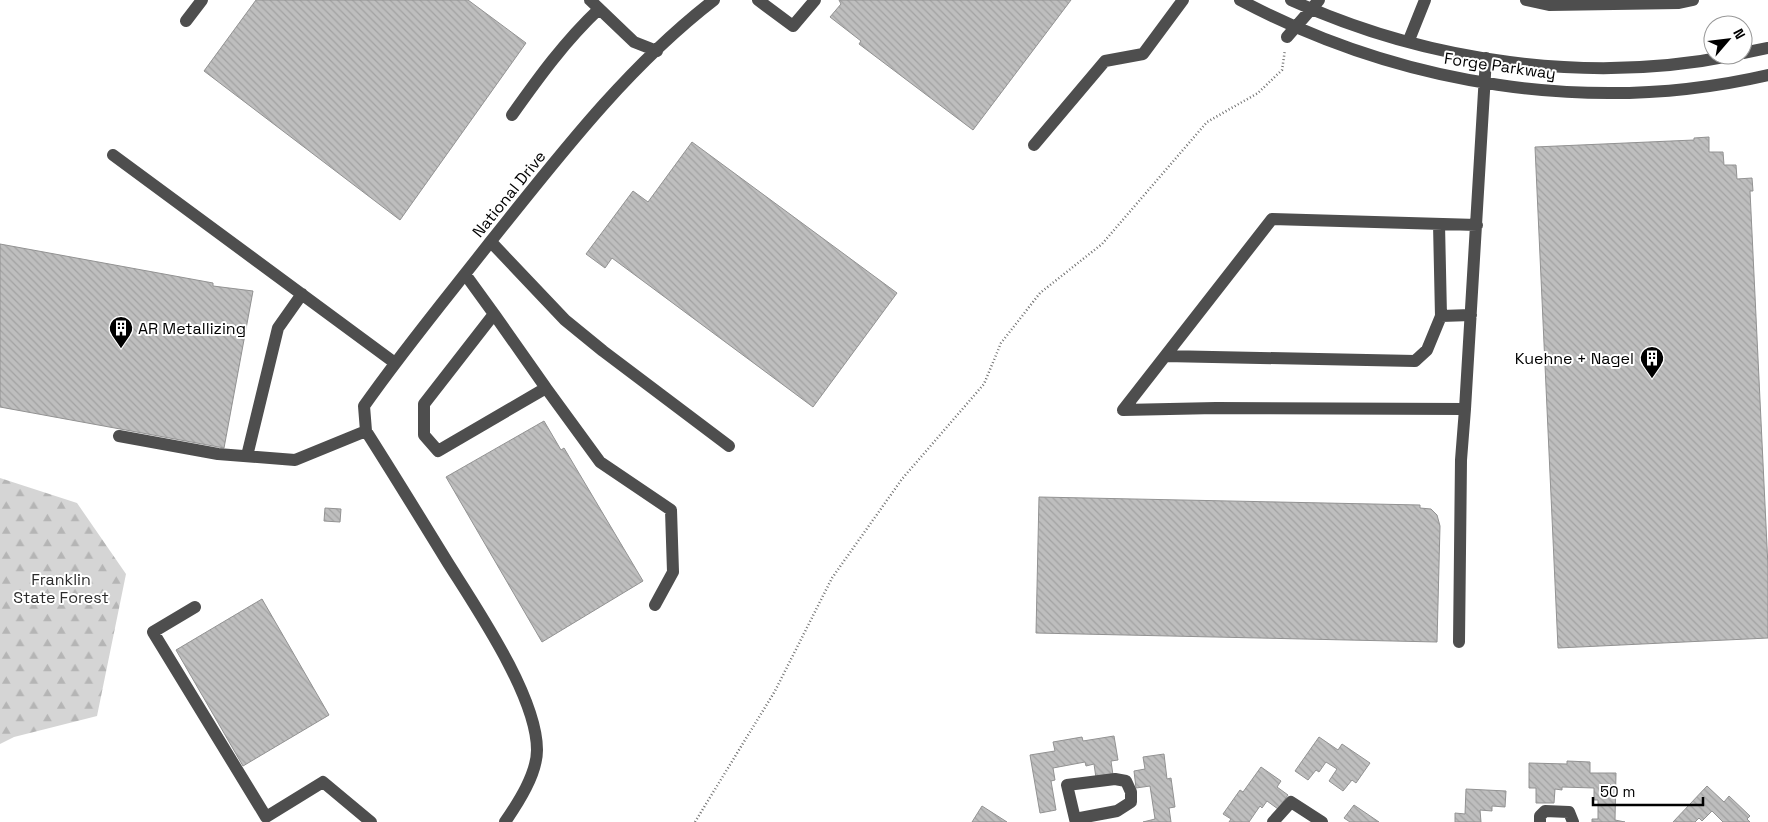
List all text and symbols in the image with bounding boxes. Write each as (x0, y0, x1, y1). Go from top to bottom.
north arrow (1703, 15, 1753, 65)
text: N (1729, 26, 1750, 42)
street label: Forge Parkway (1443, 48, 1557, 84)
street label: National Drive (468, 146, 550, 242)
building icon: AR Metallizing (108, 315, 134, 349)
place label: AR Metallizing (138, 318, 246, 339)
building icon: Kuehne + Nagel (1639, 345, 1665, 379)
place label: Kuehne + Nagel (1515, 348, 1634, 369)
park label: Franklin State Forest (13, 569, 109, 608)
scale bar (1593, 774, 1703, 806)
text: 50 m (1600, 782, 1635, 801)

